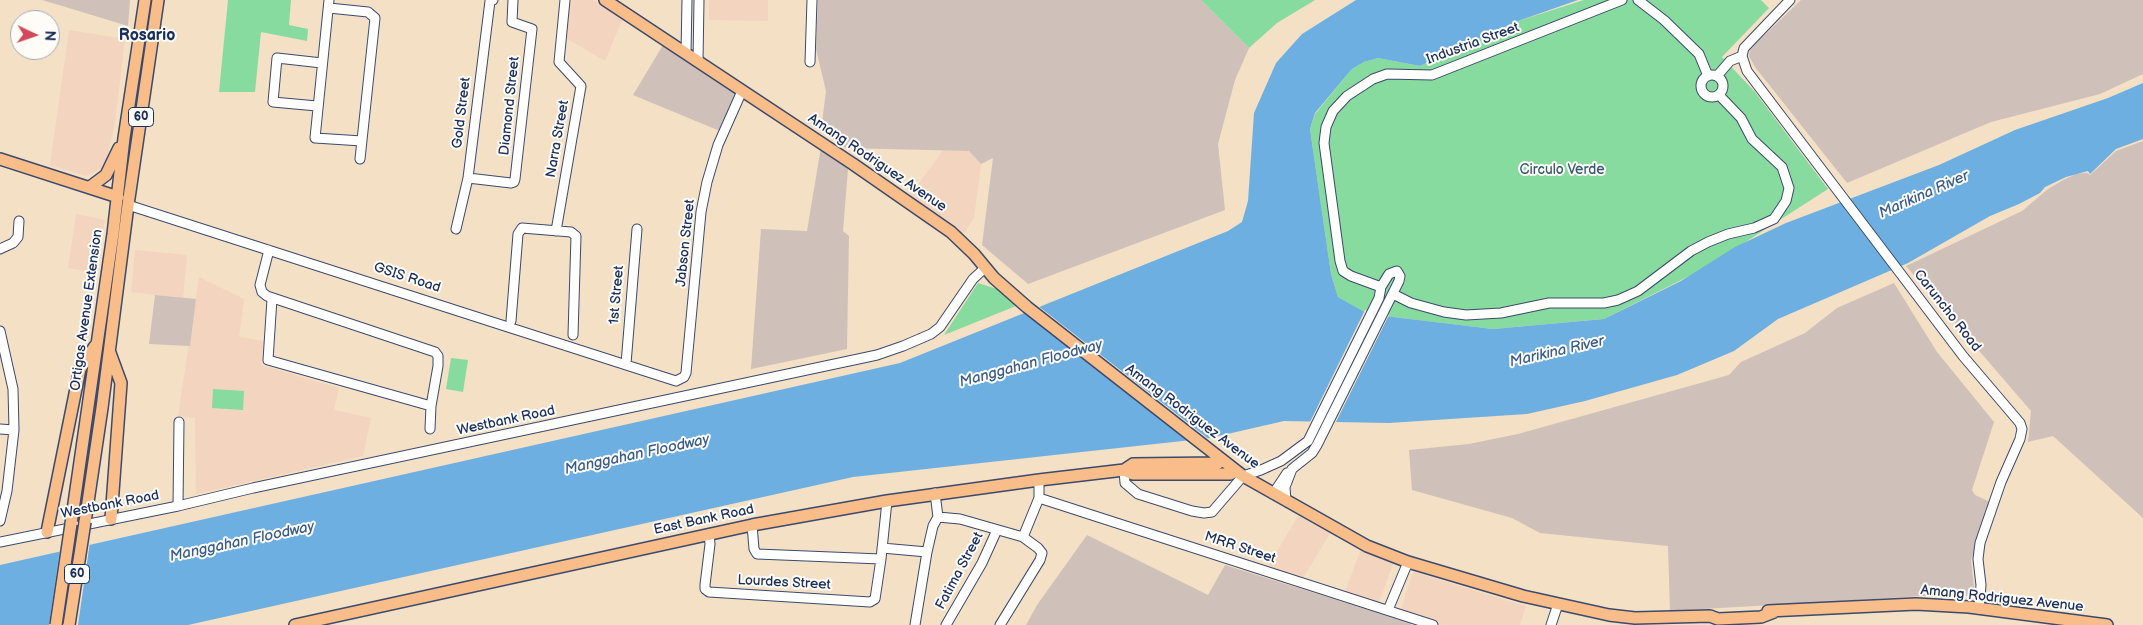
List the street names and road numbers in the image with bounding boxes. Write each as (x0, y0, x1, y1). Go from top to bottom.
street label: Industria Street (1424, 19, 1522, 69)
street label: Diamond Street (496, 56, 524, 156)
street label: Gold Street (449, 76, 475, 150)
street label: Narra Street (543, 99, 573, 179)
road number: 60 (128, 108, 154, 126)
street label: Amang Rodriguez Avenue (804, 110, 950, 216)
street label: Jabson Street (673, 198, 699, 288)
street label: Ortigas Avenue Extension (67, 228, 107, 392)
street label: GSIS Road (371, 259, 443, 297)
street label: 1st Street (606, 265, 628, 325)
street label: Caruncho Road (1910, 267, 1984, 355)
street label: Amang Rodriguez Avenue (1122, 361, 1262, 473)
street label: Westbank Road (455, 402, 557, 440)
street label: Westbank Road (59, 487, 161, 523)
street label: East Bank Road (652, 501, 756, 539)
street label: Fatima Street (933, 529, 987, 613)
street label: MRR Street (1202, 529, 1278, 567)
road number: 60 (64, 564, 90, 584)
street label: Lourdes Street (737, 572, 831, 594)
street label: Amang Rodriguez Avenue (1920, 582, 2084, 616)

